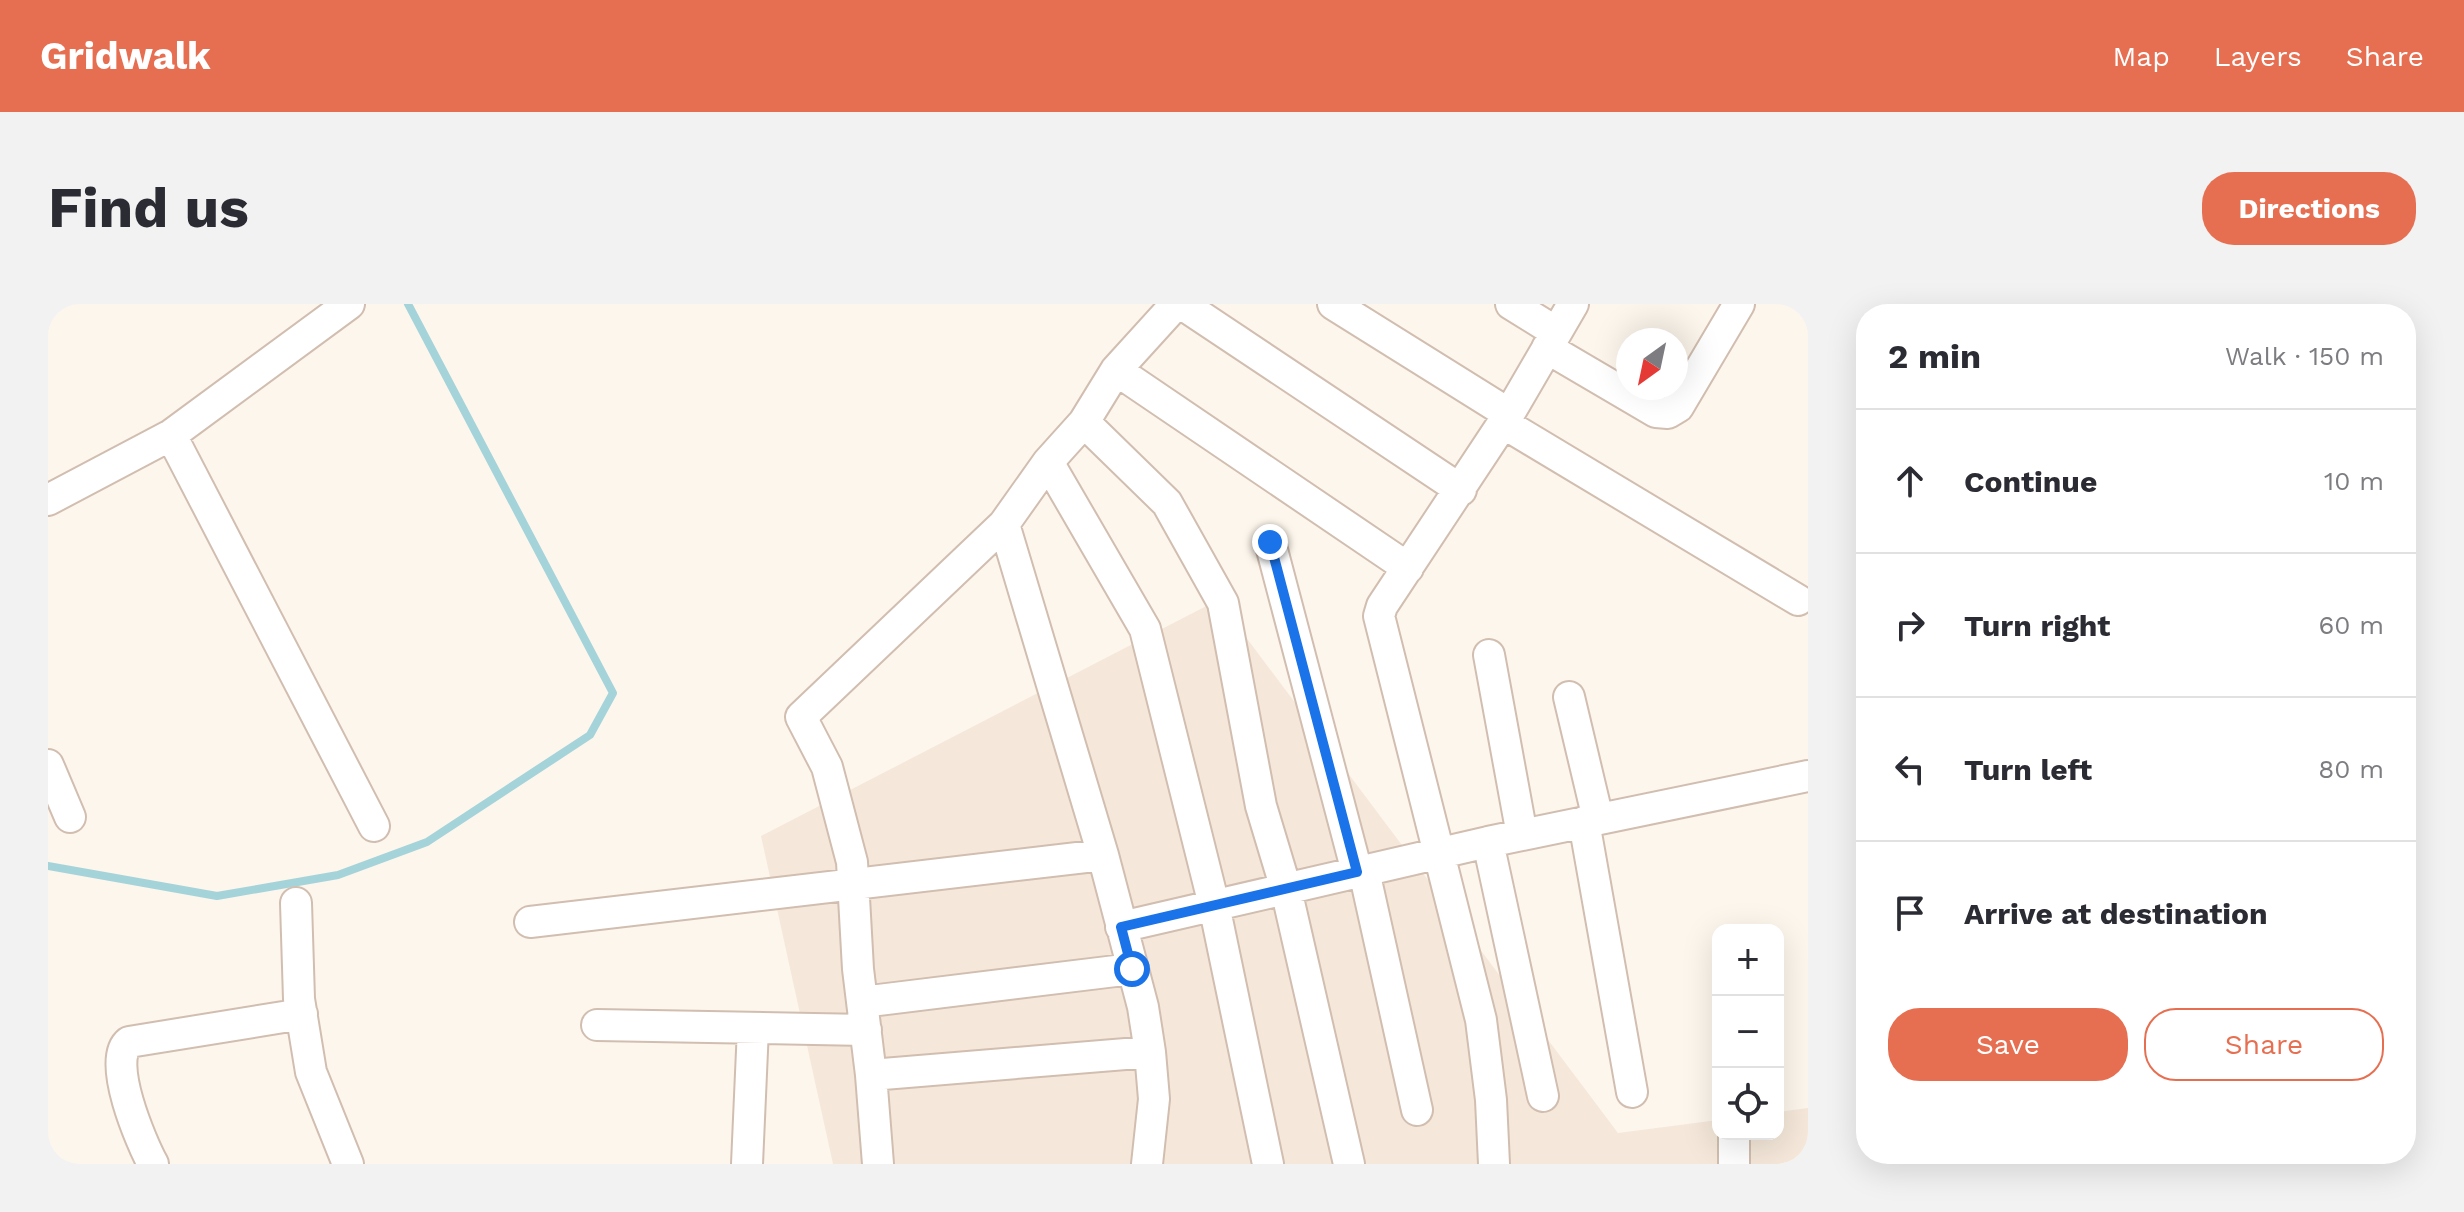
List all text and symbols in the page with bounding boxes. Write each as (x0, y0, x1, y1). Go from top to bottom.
text: Gridwalk (40, 34, 211, 78)
text: Map (2113, 40, 2170, 73)
text: Layers (2214, 40, 2302, 73)
text: Share (2346, 40, 2424, 73)
button: Directions (2202, 172, 2416, 245)
text: Find us (48, 175, 249, 241)
north arrow (1616, 328, 1688, 400)
text: 2 min (1888, 336, 1981, 376)
text: Walk · 150 m (2225, 341, 2384, 371)
icon: ahead (1888, 459, 1932, 503)
text: Continue (1964, 464, 2097, 499)
text: 10 m (2324, 466, 2384, 496)
route end (1252, 524, 1288, 560)
icon: right (1888, 603, 1932, 647)
text: Turn right (1964, 608, 2110, 643)
text: 60 m (2318, 610, 2384, 640)
icon: left (1888, 747, 1932, 791)
text: Turn left (1964, 752, 2092, 787)
text: 80 m (2318, 754, 2384, 784)
icon: arrive (1888, 891, 1932, 935)
text: Arrive at destination (1964, 896, 2268, 931)
map controls (1712, 924, 1784, 1140)
button: + (1712, 924, 1784, 996)
route start (1114, 951, 1150, 987)
button: − (1712, 996, 1784, 1068)
button: Save (1888, 1008, 2128, 1081)
button: Share (2144, 1008, 2384, 1081)
button: locate (1712, 1068, 1784, 1140)

